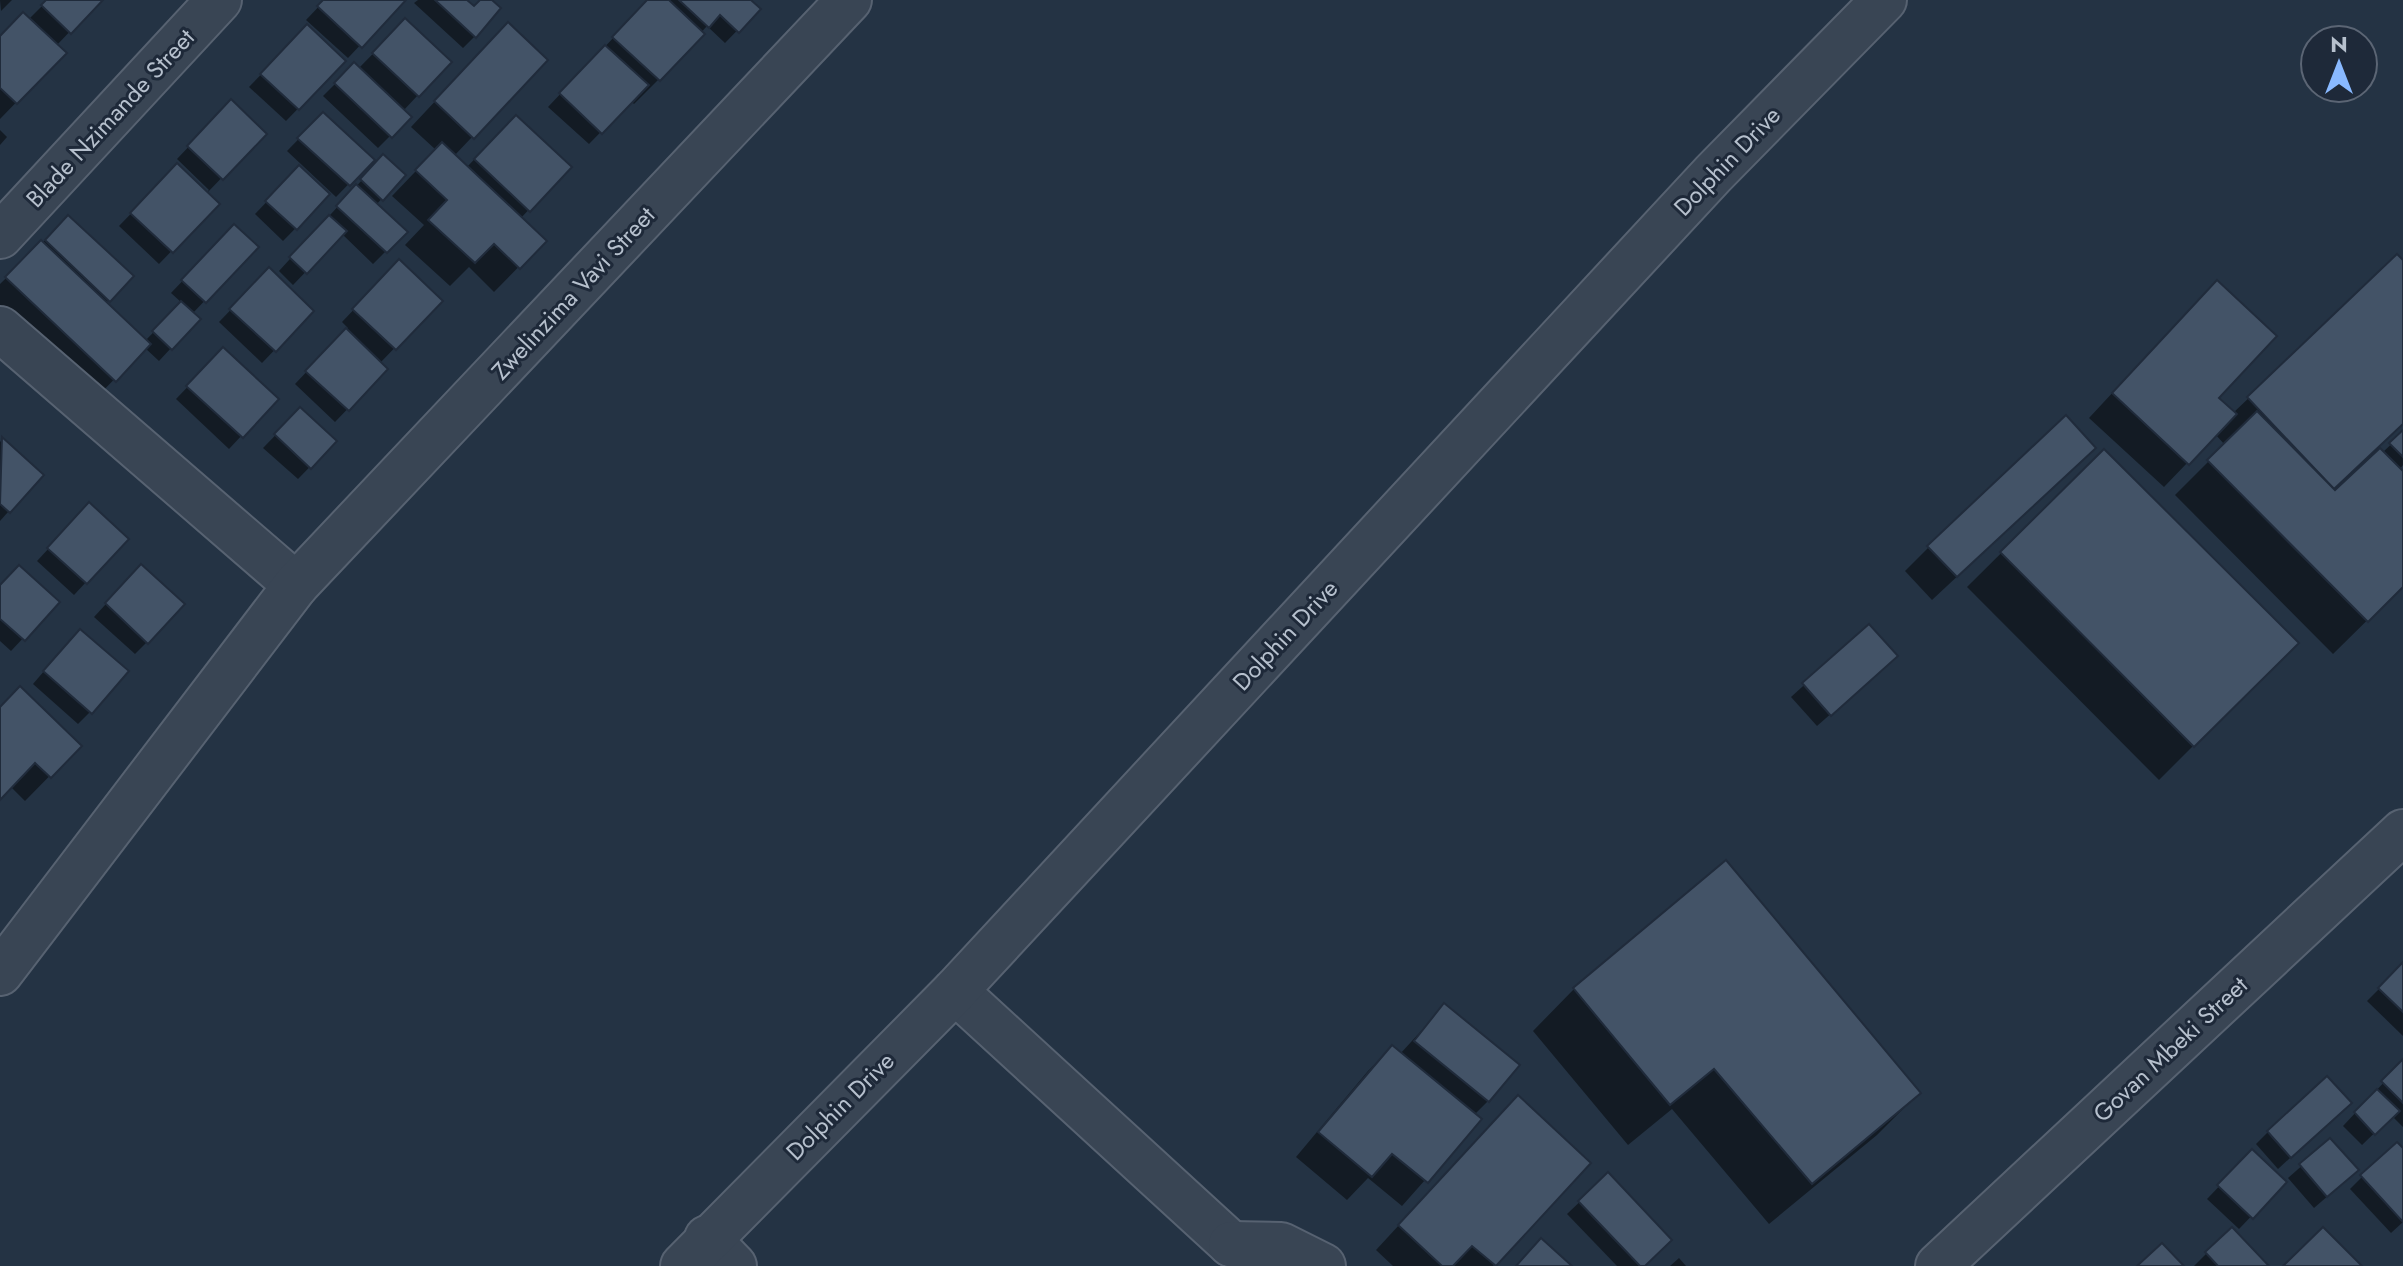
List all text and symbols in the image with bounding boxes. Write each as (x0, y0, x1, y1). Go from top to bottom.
street label: Blade Nzimande Street (18, 21, 202, 215)
north arrow (2299, 24, 2379, 104)
text: N (2330, 28, 2348, 60)
street label: Dolphin Drive (1666, 98, 1788, 224)
street label: Zwelinzima Vavi Street (483, 198, 663, 387)
street label: Dolphin Drive (1224, 572, 1346, 698)
street label: Govan Mbeki Street (2085, 968, 2255, 1130)
street label: Dolphin Drive (778, 1044, 902, 1168)

